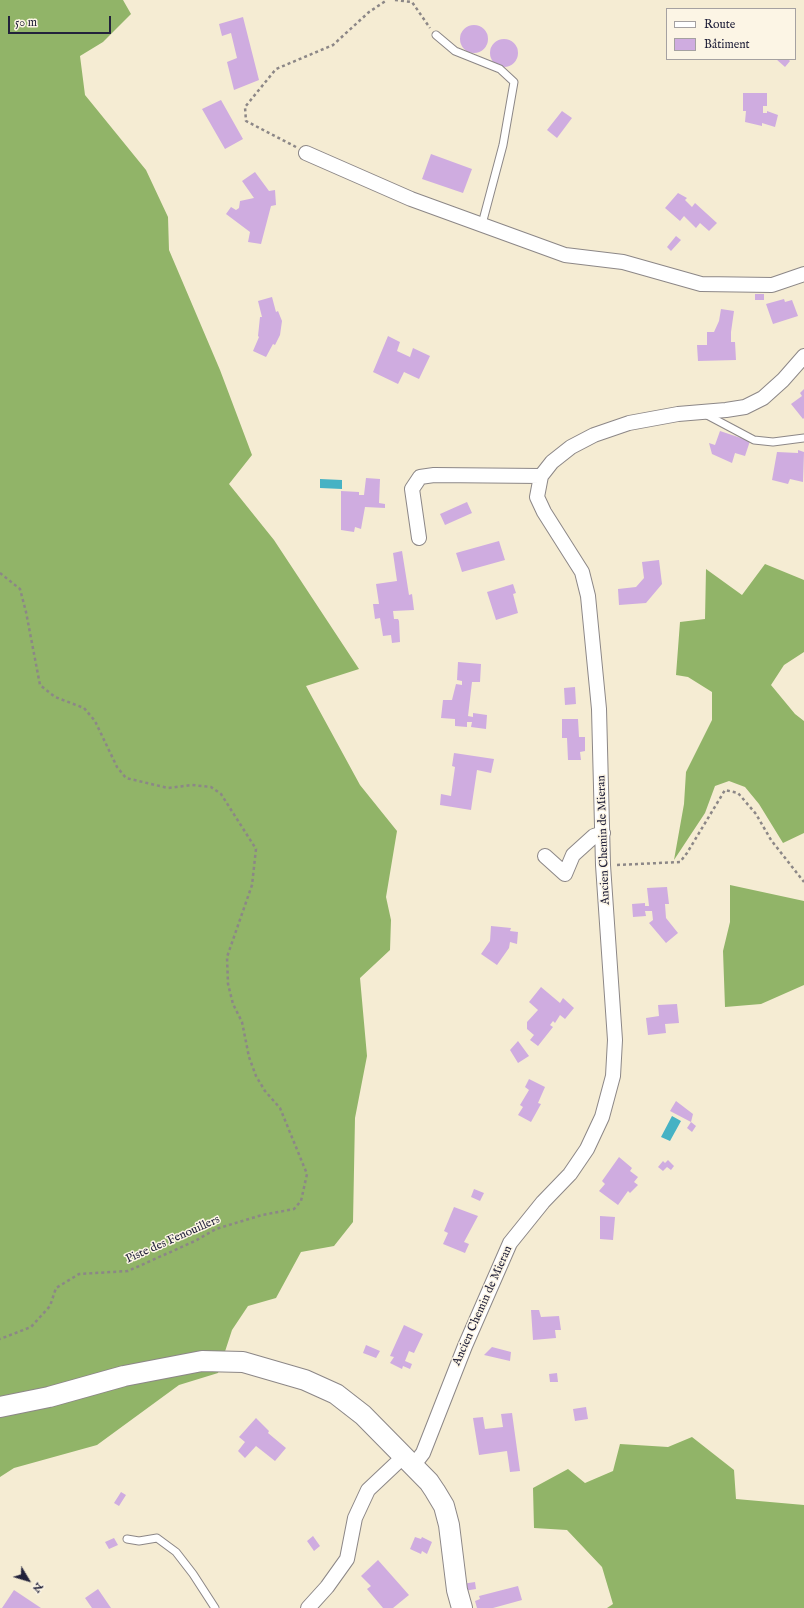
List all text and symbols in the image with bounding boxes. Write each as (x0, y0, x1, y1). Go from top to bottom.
scale bar (10, 8, 113, 34)
legend (666, 8, 796, 60)
text: 50 m (15, 15, 37, 30)
text: Route (704, 17, 735, 32)
text: Bâtiment (704, 37, 750, 52)
street label: Ancien Chemin de Mieran (595, 775, 613, 905)
street label: Piste des Fenouillers (124, 1213, 222, 1267)
street label: Ancien Chemin de Mieran (450, 1244, 516, 1368)
north arrow (8, 1560, 48, 1600)
text: N (29, 1579, 46, 1595)

